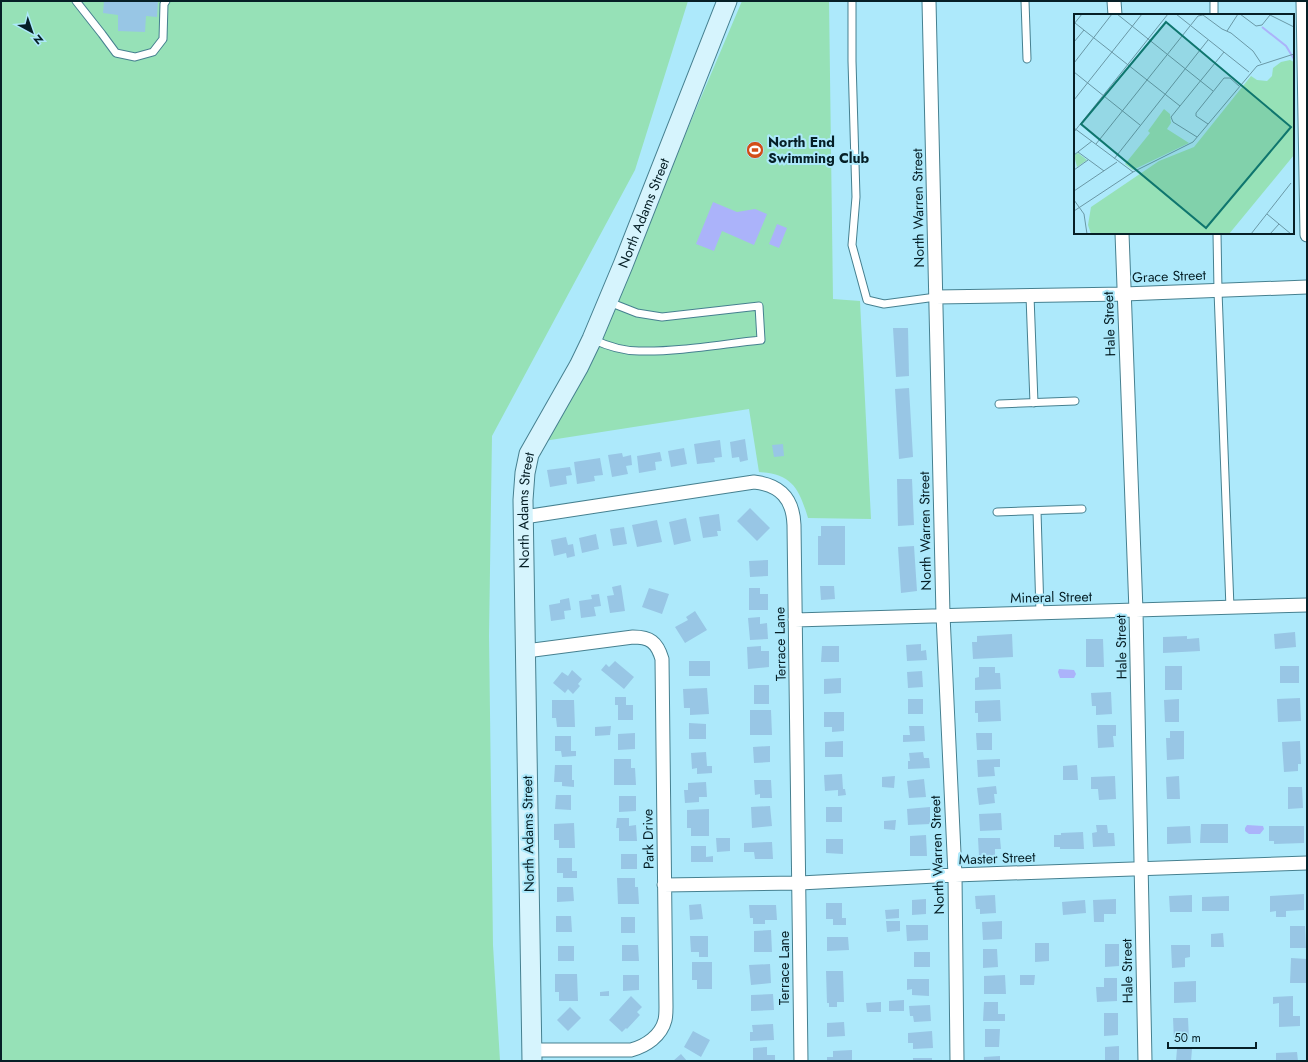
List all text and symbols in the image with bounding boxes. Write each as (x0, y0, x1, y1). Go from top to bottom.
north arrow (12, 12, 52, 52)
inset map (1074, 14, 1294, 234)
text: N (30, 31, 47, 49)
place label: North End Swimming Club (768, 132, 870, 168)
sports icon: North End Swimming Club (745, 140, 765, 160)
street label: North Warren Street (907, 148, 929, 268)
street label: North Adams Street (613, 154, 674, 271)
street label: Grace Street (1132, 265, 1207, 287)
street label: Hale Street (1098, 291, 1120, 357)
street label: North Adams Street (513, 450, 539, 568)
street label: North Warren Street (914, 471, 936, 591)
street label: Mineral Street (1010, 586, 1093, 608)
street label: Terrace Lane (769, 607, 791, 681)
street label: Hale Street (1110, 614, 1132, 680)
street label: North Adams Street (517, 775, 539, 892)
street label: North Warren Street (925, 795, 949, 915)
street label: Park Drive (637, 809, 659, 869)
street label: Master Street (958, 847, 1036, 869)
street label: Terrace Lane (774, 931, 794, 1005)
street label: Hale Street (1116, 938, 1138, 1004)
scale bar (1168, 1024, 1256, 1050)
text: 50 m (1174, 1029, 1201, 1047)

